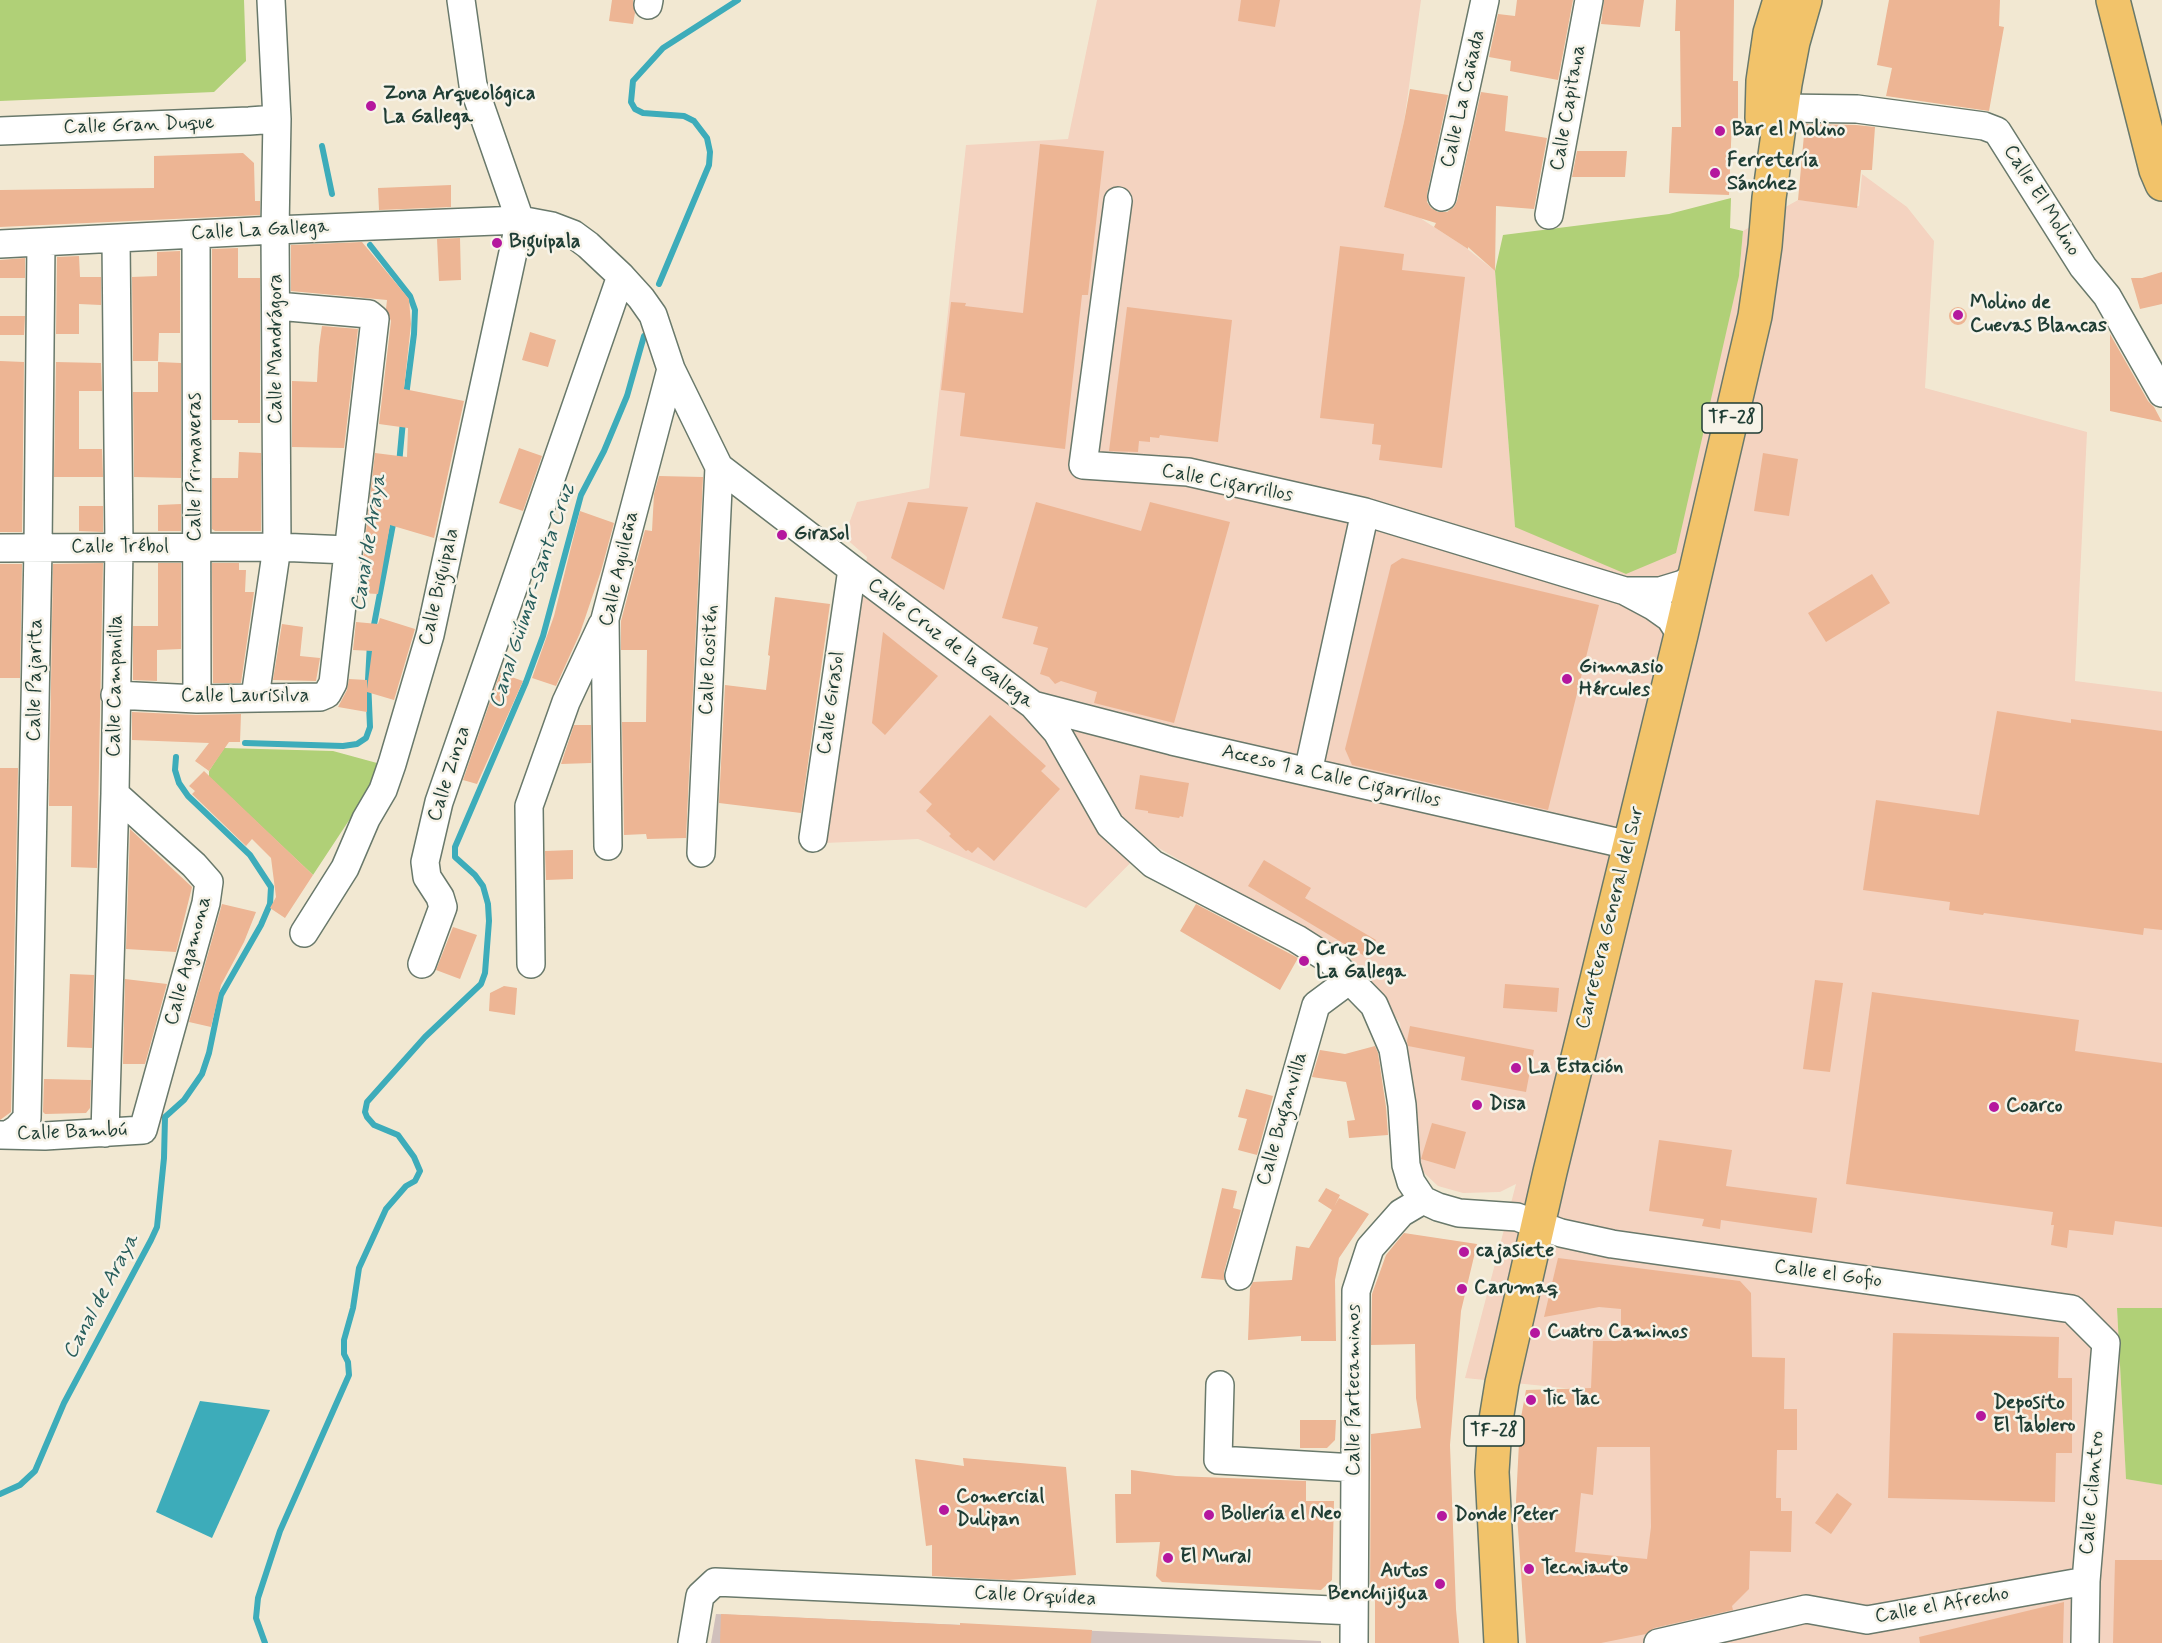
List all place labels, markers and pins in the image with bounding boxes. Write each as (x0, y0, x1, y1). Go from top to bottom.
place label: Zona Arqueológica La Gallega (383, 83, 535, 130)
marker: Zona Arqueológica La Gallega (364, 99, 378, 113)
place label: Bar el Molino (1732, 119, 1845, 143)
marker: Bar el Molino (1713, 124, 1727, 138)
place label: Ferretería Sánchez (1727, 150, 1819, 197)
marker: Ferretería Sánchez (1708, 166, 1722, 180)
place label: Biguipala (509, 231, 581, 255)
marker: Biguipala (490, 236, 504, 250)
place label: Molino de Cuevas Blancas (1970, 292, 2107, 339)
marker: Molino de Cuevas Blancas (1951, 308, 1965, 322)
place label: Girasol (794, 523, 850, 547)
marker: Girasol (775, 528, 789, 542)
place label: Gimnasio Hércules (1579, 656, 1663, 703)
marker: Gimnasio Hércules (1560, 672, 1574, 686)
place label: Cruz De La Gallega (1316, 938, 1406, 985)
marker: Cruz De La Gallega (1297, 954, 1311, 968)
place label: La Estación (1528, 1056, 1623, 1080)
marker: La Estación (1509, 1061, 1523, 1075)
place label: Disa (1489, 1093, 1526, 1117)
place label: Coarco (2006, 1095, 2062, 1119)
marker: Disa (1470, 1098, 1484, 1112)
marker: Coarco (1987, 1100, 2001, 1114)
place label: cajasiete (1476, 1240, 1554, 1264)
marker: cajasiete (1457, 1245, 1471, 1259)
place label: Carumaq (1474, 1277, 1558, 1301)
marker: Carumaq (1455, 1282, 1469, 1296)
place label: Cuatro Caminos (1547, 1321, 1688, 1345)
marker: Cuatro Caminos (1528, 1326, 1542, 1340)
place label: Tic Tac (1543, 1388, 1600, 1412)
place label: Deposito El Tablero (1993, 1392, 2075, 1439)
marker: Tic Tac (1524, 1393, 1538, 1407)
marker: Deposito El Tablero (1974, 1409, 1988, 1423)
place label: Comercial Dulipan (956, 1486, 1044, 1533)
marker: Comercial Dulipan (937, 1503, 951, 1517)
place label: Bollería el Neo (1221, 1503, 1341, 1527)
place label: Donde Peter (1454, 1504, 1558, 1528)
marker: Bollería el Neo (1202, 1508, 1216, 1522)
marker: Donde Peter (1435, 1509, 1449, 1523)
place label: El Mural (1180, 1546, 1251, 1570)
marker: El Mural (1161, 1551, 1175, 1565)
place label: Tecniauto (1541, 1557, 1628, 1581)
place label: Autos Benchijigua (1328, 1560, 1428, 1607)
marker: Tecniauto (1522, 1562, 1536, 1576)
marker: Autos Benchijigua (1433, 1577, 1447, 1591)

